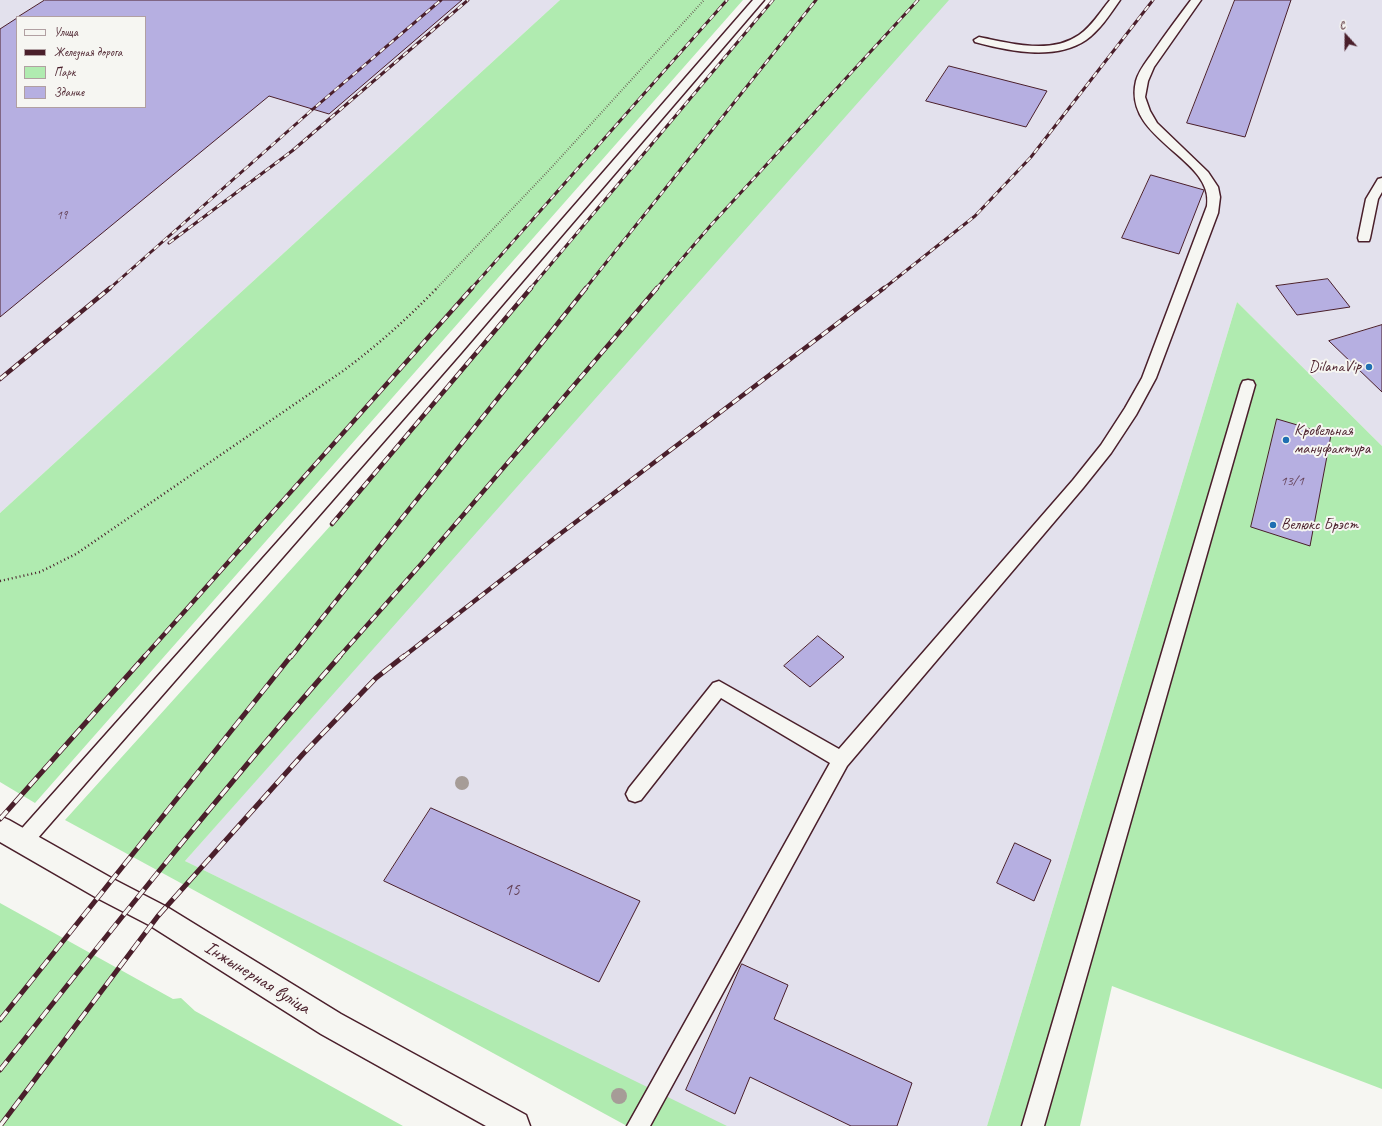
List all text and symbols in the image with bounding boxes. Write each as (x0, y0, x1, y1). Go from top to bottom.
legend (16, 16, 146, 108)
north arrow (1326, 16, 1366, 56)
text: С (1337, 17, 1347, 32)
text: Улица (54, 24, 78, 40)
text: Железная дорога (54, 44, 122, 60)
text: Парк (54, 64, 75, 80)
text: Здание (54, 84, 84, 100)
house number: 19 (57, 209, 67, 223)
place label: DilanaVip (1309, 357, 1361, 377)
marker: DilanaVip (1364, 362, 1374, 372)
place label: Кровельная мануфактура (1294, 421, 1370, 459)
marker: Кровельная мануфактура (1281, 435, 1291, 445)
house number: 13/1 (1280, 473, 1304, 489)
place label: Велюкс Брэст (1281, 515, 1358, 535)
marker: Велюкс Брэст (1268, 520, 1278, 530)
house number: 15 (504, 881, 520, 901)
street label: Інжынерная вуліца (200, 936, 314, 1020)

